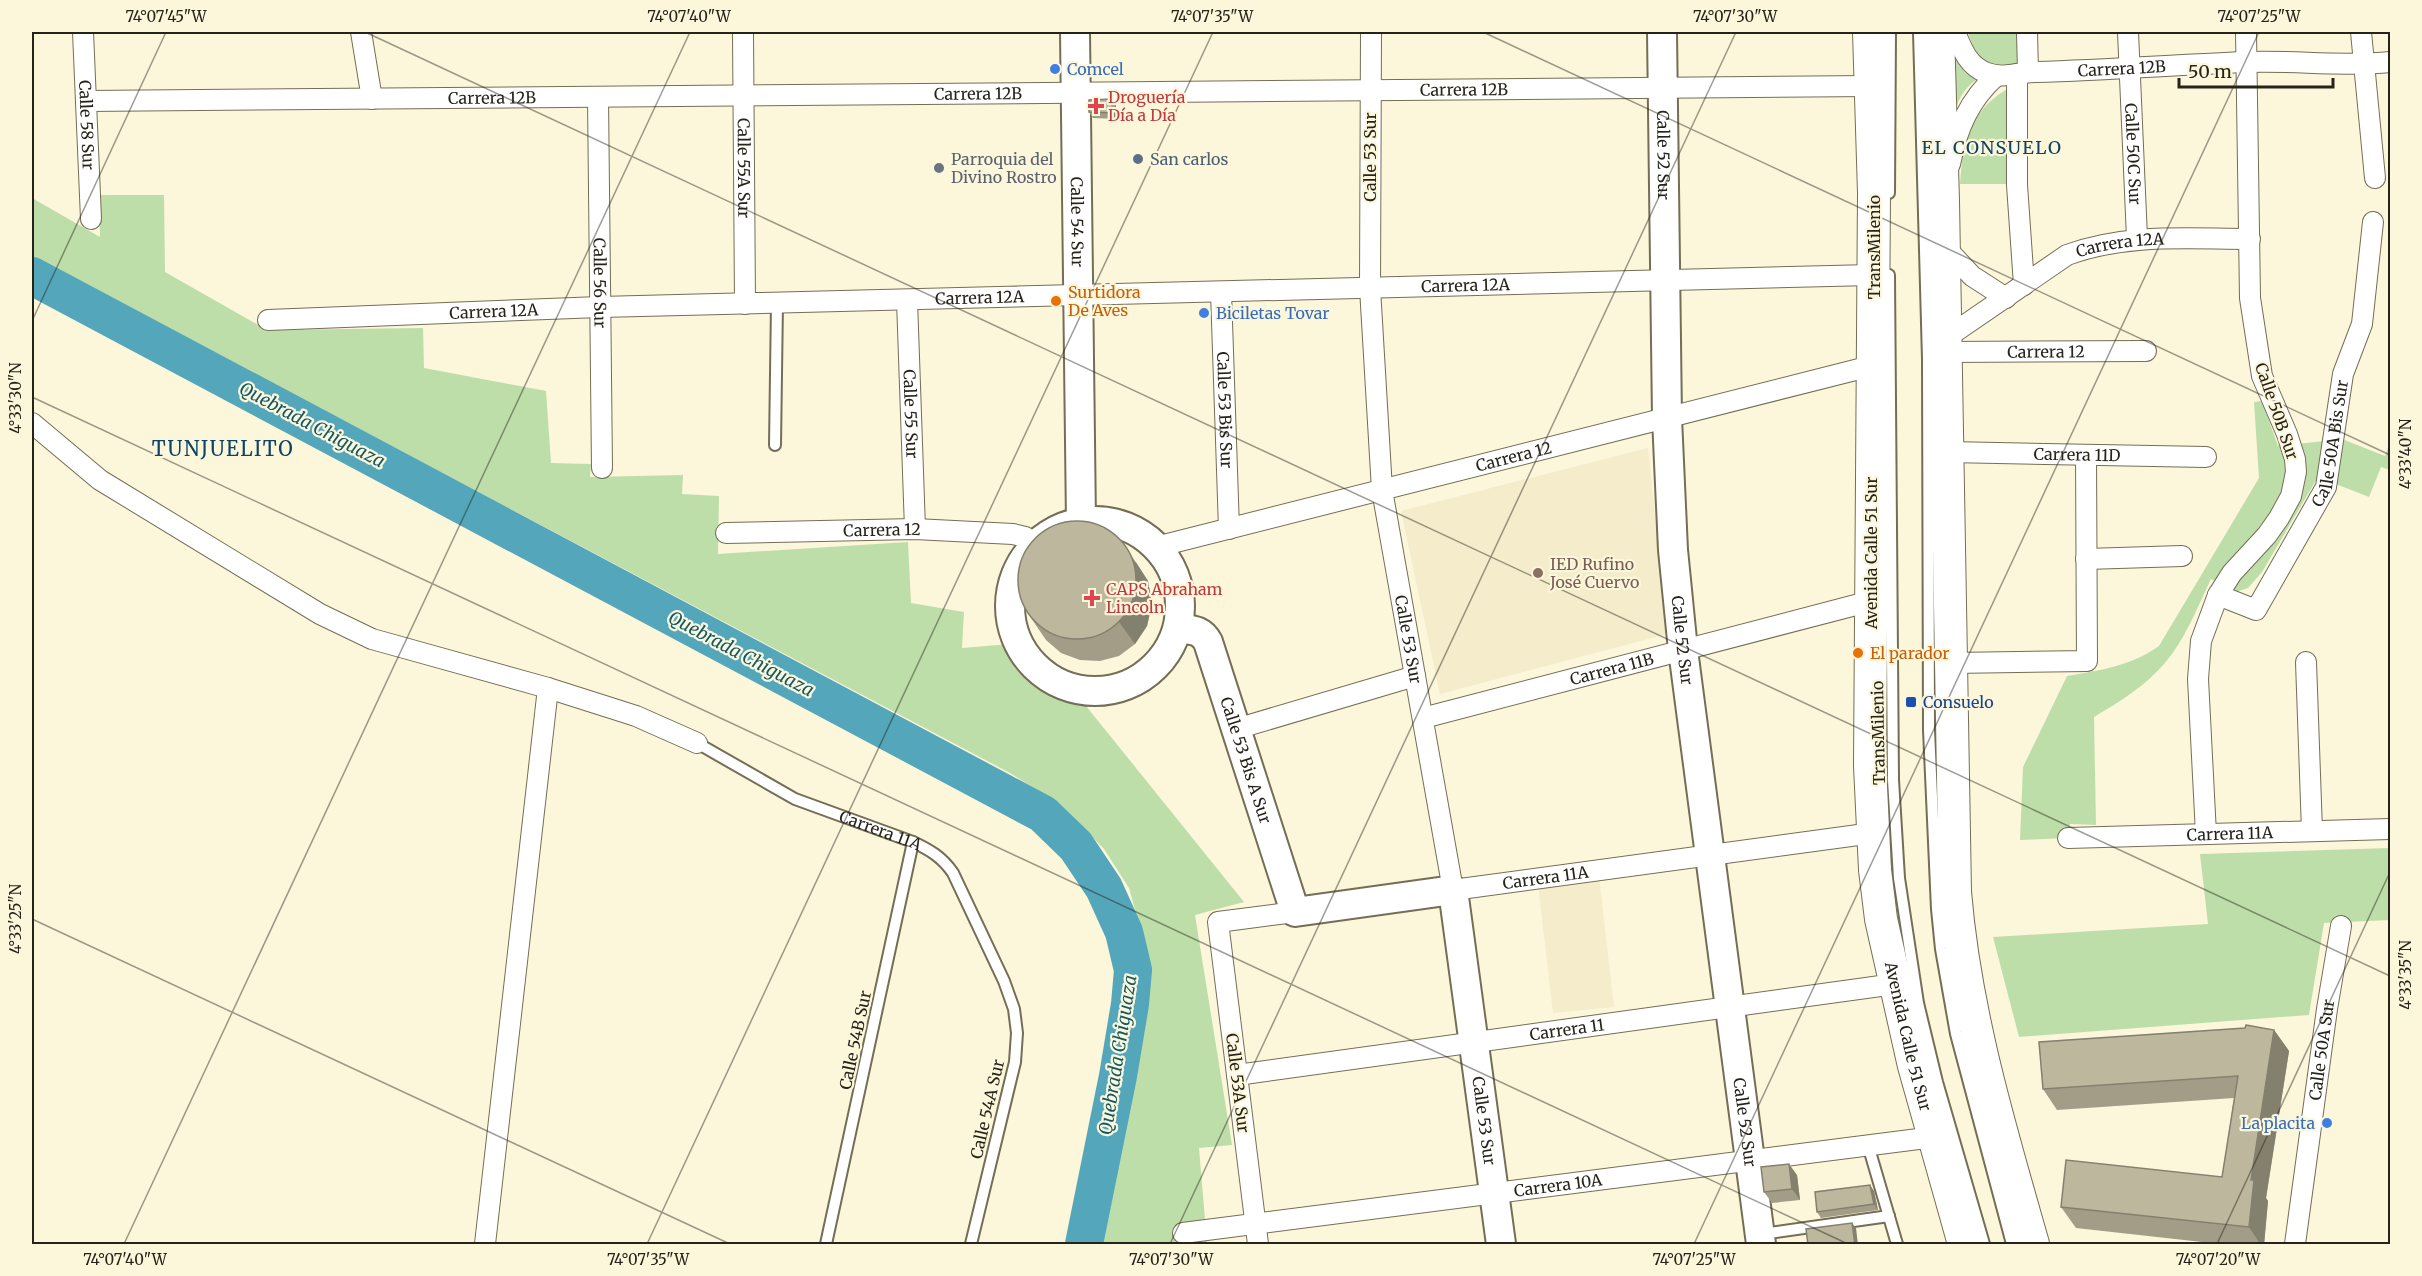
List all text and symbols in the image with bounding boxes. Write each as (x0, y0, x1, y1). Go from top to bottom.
text: 74°07'45"W (126, 7, 208, 26)
text: 74°07'40"W (647, 7, 732, 26)
text: 74°07'35"W (1171, 7, 1254, 26)
text: 74°07'30"W (1693, 7, 1778, 26)
text: 74°07'25"W (2218, 7, 2301, 26)
scale bar (2179, 51, 2334, 89)
street label: Carrera 12B (2077, 56, 2166, 80)
place label: Comcel (1067, 59, 1124, 79)
text: 50 m (2188, 60, 2232, 83)
marker: Comcel (1048, 62, 1062, 76)
street label: Calle 58 Sur (75, 79, 99, 170)
street label: Carrera 12B (1420, 79, 1508, 100)
street label: Carrera 12B (934, 83, 1022, 104)
street label: Carrera 12B (448, 87, 536, 108)
place label: Droguería Día a Día (1108, 87, 1186, 125)
marker: Droguería Día a Día (1089, 99, 1103, 113)
street label: Calle 50C Sur (2121, 103, 2146, 205)
street label: Calle 52 Sur (1653, 110, 1674, 200)
street label: Calle 53 Sur (1360, 112, 1380, 202)
street label: Calle 55A Sur (734, 118, 754, 218)
district label: EL CONSUELO (1922, 136, 2062, 159)
place label: Parroquia del Divino Rostro (951, 149, 1057, 187)
place label: San carlos (1150, 149, 1228, 169)
marker: San carlos (1131, 152, 1145, 166)
marker: Parroquia del Divino Rostro (932, 161, 946, 175)
street label: Calle 54 Sur (1067, 177, 1088, 267)
street label: TransMilenio (1864, 195, 1884, 299)
street label: Carrera 12A (2073, 228, 2165, 261)
street label: Calle 56 Sur (590, 238, 610, 328)
street label: Carrera 12A (1421, 274, 1511, 296)
place label: Surtidora De Aves (1068, 282, 1141, 320)
street label: Carrera 12A (935, 286, 1025, 309)
marker: Surtidora De Aves (1049, 294, 1063, 308)
street label: Carrera 12A (449, 299, 539, 323)
place label: Biciletas Tovar (1216, 303, 1330, 323)
marker: Biciletas Tovar (1197, 306, 1211, 320)
street label: Carrera 12 (2007, 341, 2085, 362)
street label: Calle 53 Bis Sur (1213, 351, 1237, 469)
street label: Calle 50B Sur (2251, 360, 2303, 462)
text: 4°33'30"N (6, 362, 25, 434)
street label: Calle 55 Sur (899, 369, 923, 459)
water label: Quebrada Chiguaza (236, 376, 389, 473)
street label: Calle 50A Bis Sur (2307, 378, 2352, 510)
text: 4°33'40"N (2396, 418, 2415, 489)
district label: TUNJUELITO (152, 436, 294, 461)
street label: Carrera 12 (1474, 437, 1554, 476)
street label: Carrera 11D (2033, 444, 2121, 465)
street label: Avenida Calle 51 Sur (1861, 477, 1881, 630)
street label: Carrera 12 (843, 519, 921, 541)
place label: IED Rufino José Cuervo (1549, 554, 1639, 592)
marker: IED Rufino José Cuervo (1531, 566, 1545, 580)
place label: CAPS Abraham Lincoln (1106, 579, 1223, 617)
marker: CAPS Abraham Lincoln (1083, 589, 1101, 607)
street label: Calle 53 Sur (1391, 594, 1426, 685)
street label: Calle 52 Sur (1668, 595, 1698, 686)
water label: Quebrada Chiguaza (665, 605, 818, 702)
place label: El parador (1870, 643, 1950, 663)
marker: El parador (1851, 646, 1865, 660)
street label: Carrera 11B (1568, 648, 1656, 689)
street label: TransMilenio (1867, 681, 1889, 785)
place label: Consuelo (1923, 692, 1994, 712)
street label: Calle 53 Bis A Sur (1216, 694, 1276, 826)
marker: Consuelo (1904, 695, 1918, 709)
street label: Carrera 11A (837, 806, 926, 855)
street label: Carrera 11A (2186, 822, 2274, 845)
street label: Carrera 11A (1501, 862, 1591, 893)
text: 4°33'25"N (6, 884, 25, 954)
text: 4°33'35"N (2396, 940, 2415, 1010)
street label: Avenida Calle 51 Sur (1881, 959, 1936, 1113)
water label: Quebrada Chiguaza (1094, 973, 1142, 1136)
street label: Calle 54B Sur (835, 989, 875, 1091)
street label: Calle 50A Sur (2305, 998, 2338, 1102)
street label: Carrera 11 (1528, 1014, 1605, 1044)
street label: Calle 53A Sur (1222, 1032, 1254, 1134)
street label: Calle 54A Sur (966, 1057, 1008, 1161)
street label: Calle 53 Sur (1468, 1075, 1500, 1166)
street label: Calle 52 Sur (1729, 1076, 1761, 1168)
place label: La placita (2241, 1113, 2315, 1133)
marker: La placita (2320, 1116, 2334, 1130)
street label: Carrera 10A (1513, 1169, 1604, 1201)
text: 74°07'40"W (83, 1250, 168, 1269)
text: 74°07'35"W (607, 1250, 690, 1269)
text: 74°07'30"W (1129, 1250, 1214, 1269)
text: 74°07'25"W (1653, 1250, 1736, 1269)
text: 74°07'20"W (2176, 1250, 2261, 1269)

